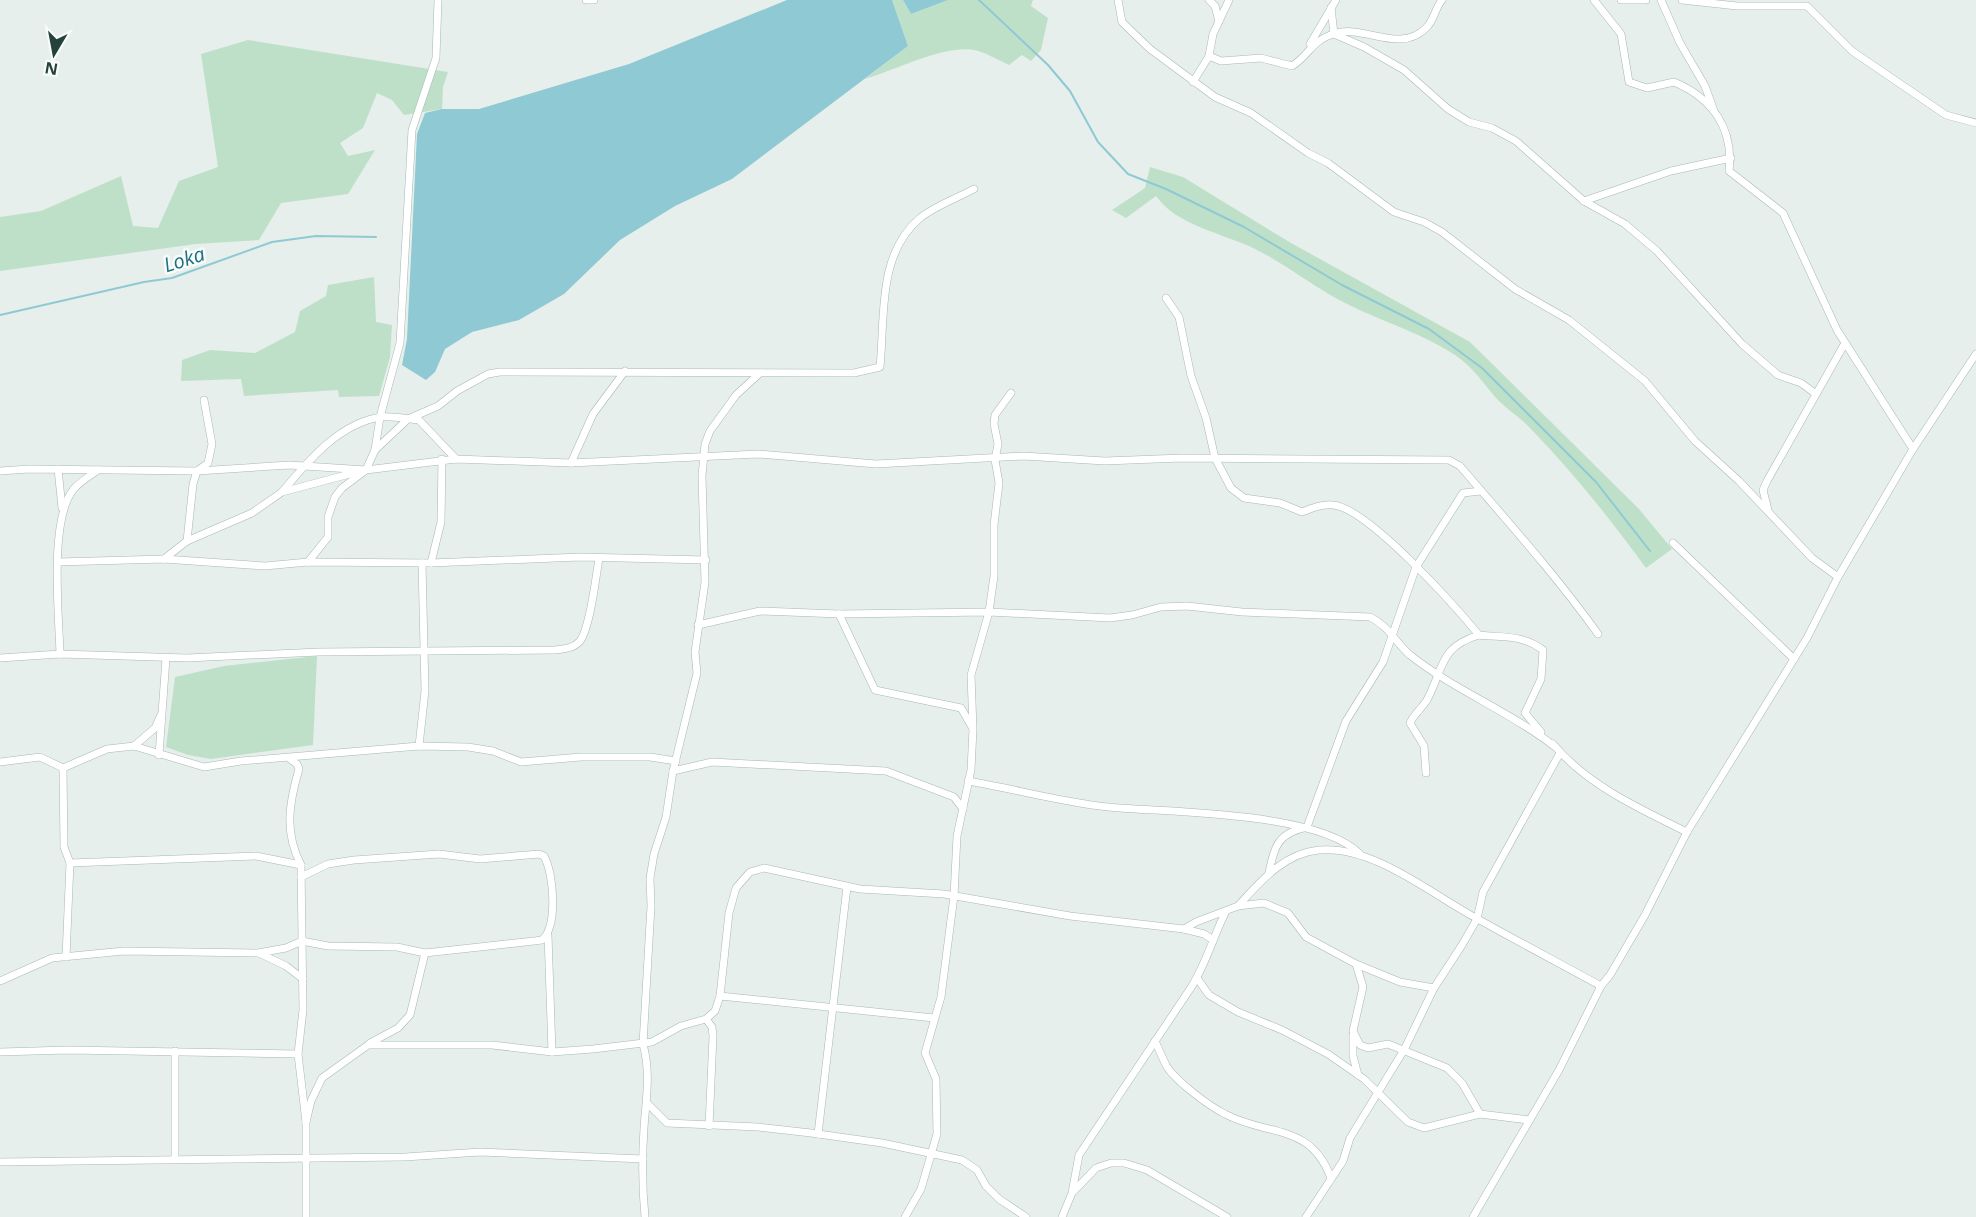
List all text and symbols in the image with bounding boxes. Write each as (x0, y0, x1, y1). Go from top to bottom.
north arrow (24, 24, 84, 84)
text: N (43, 57, 60, 81)
water label: Loka (160, 240, 208, 278)

